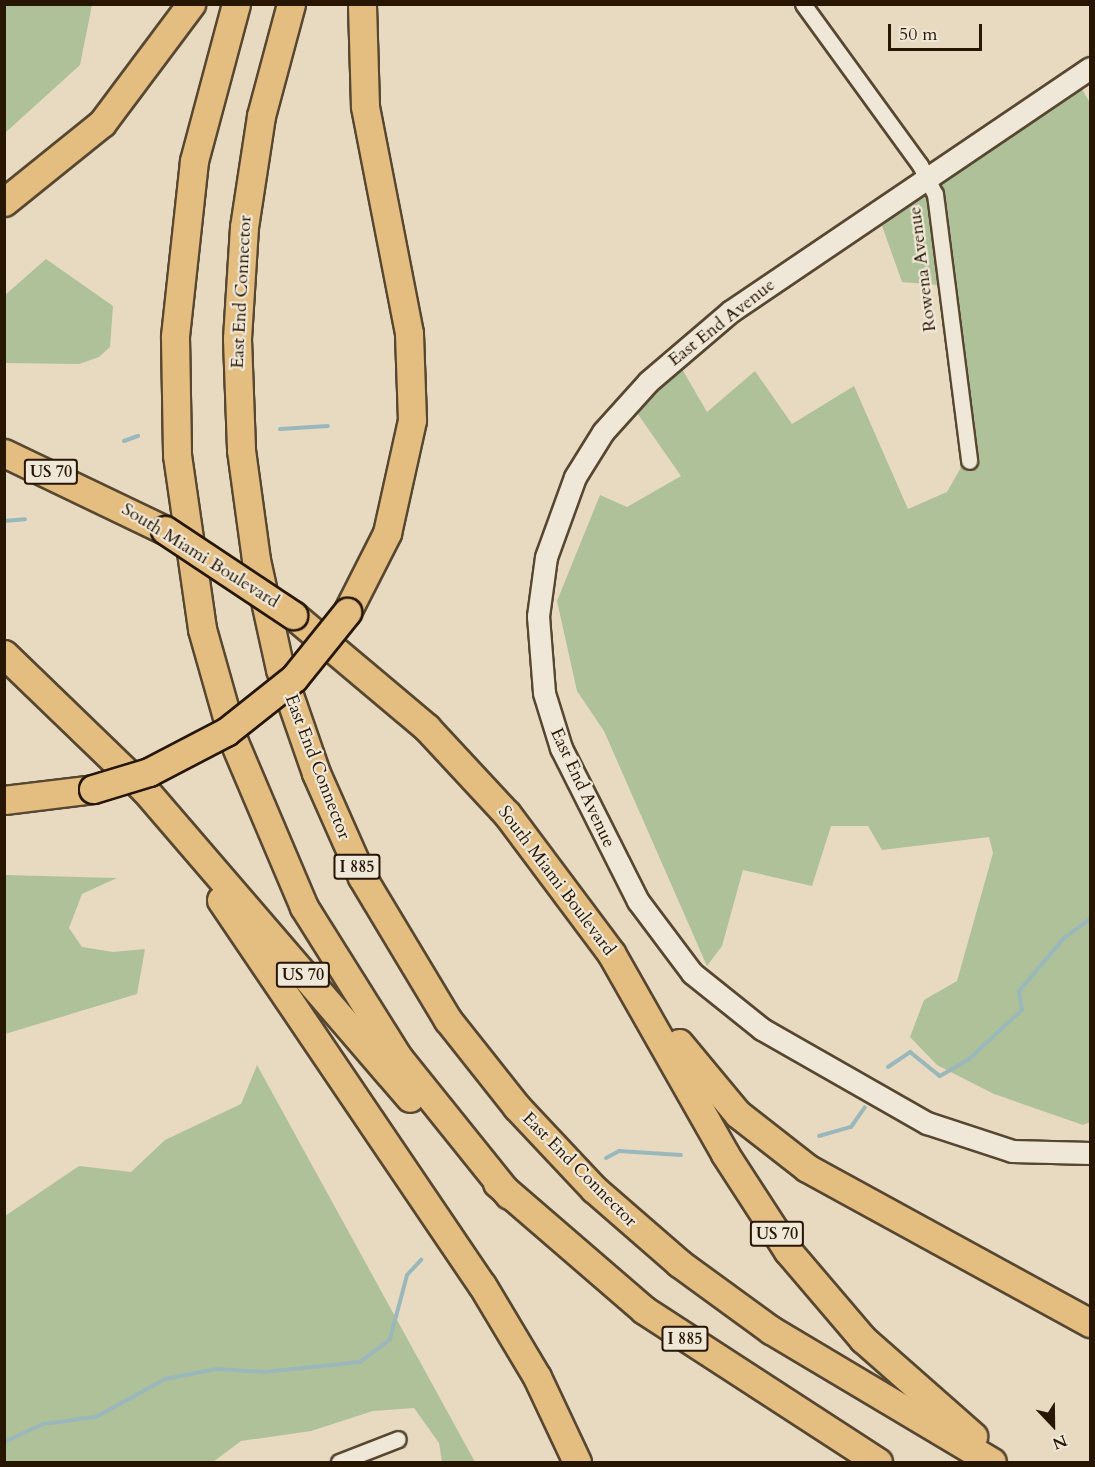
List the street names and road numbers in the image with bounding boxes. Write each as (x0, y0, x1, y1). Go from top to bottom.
street label: Rowena Avenue (905, 205, 941, 333)
street label: East End Connector (227, 215, 257, 369)
street label: East End Avenue (664, 275, 780, 371)
road number: US 70 (22, 459, 80, 485)
street label: South Miami Boulevard (117, 499, 283, 613)
street label: East End Connector (279, 691, 355, 843)
street label: East End Avenue (545, 725, 619, 851)
street label: South Miami Boulevard (493, 802, 619, 960)
road number: I 885 (333, 854, 381, 880)
road number: US 70 (274, 962, 332, 988)
street label: East End Connector (517, 1108, 641, 1232)
road number: US 70 (748, 1221, 806, 1247)
road number: I 885 (661, 1326, 709, 1352)

